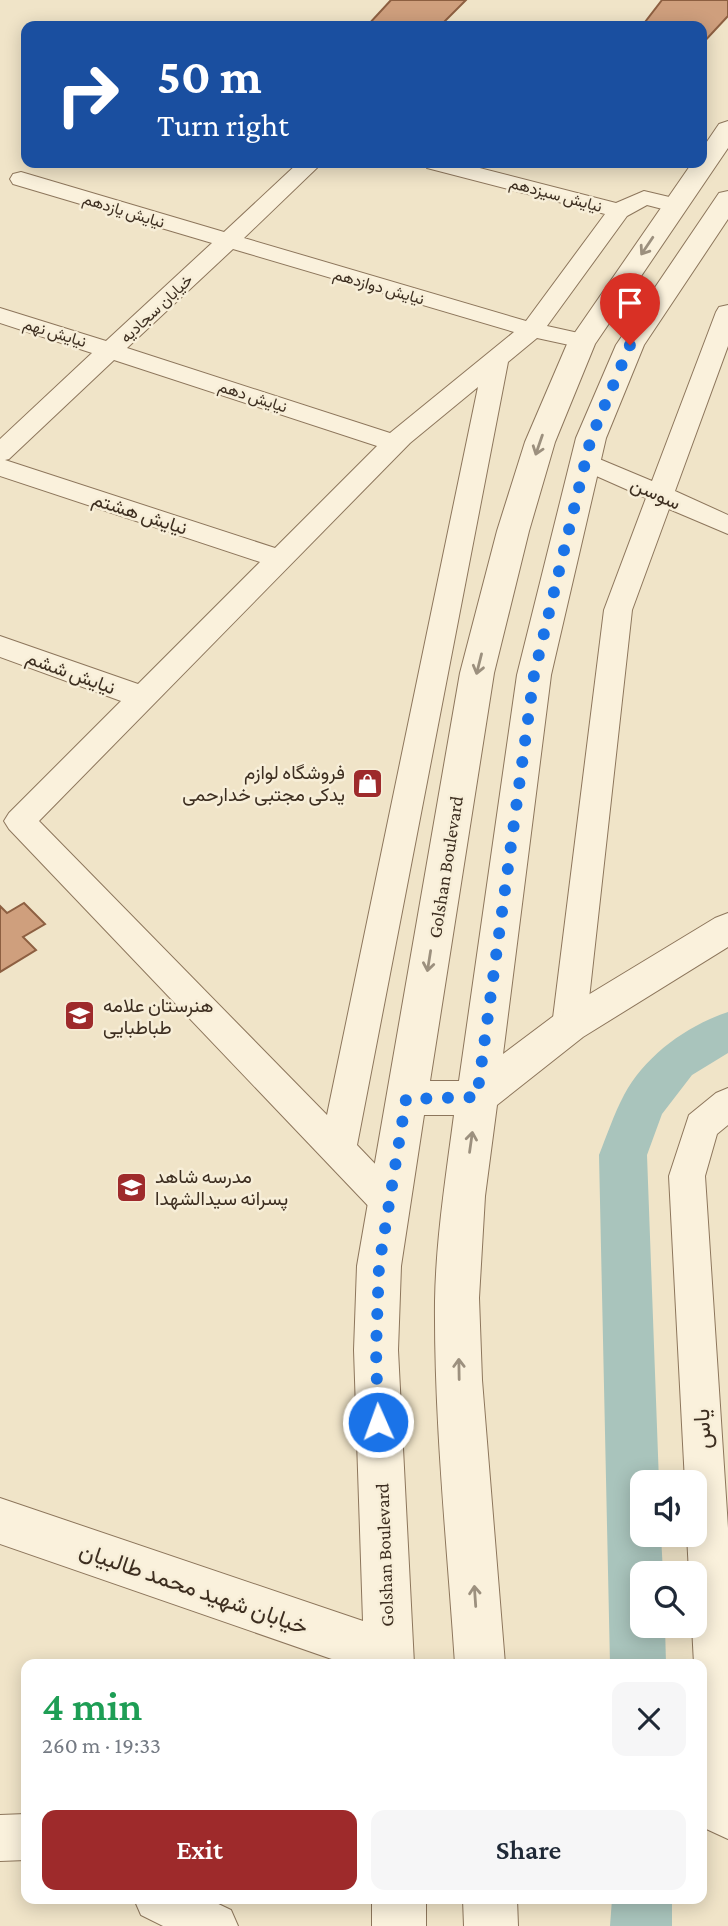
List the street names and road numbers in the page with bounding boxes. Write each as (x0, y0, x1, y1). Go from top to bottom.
street label: نیایش سیزدهم (507, 174, 604, 217)
street label: نیایش یازدهم (80, 190, 167, 233)
street label: نیایش دوازدهم (331, 265, 426, 310)
street label: خیابان سجادیه (117, 271, 197, 347)
street label: نیایش نهم (21, 315, 88, 352)
street label: نیایش دهم (216, 377, 289, 417)
street label: سوسن (627, 473, 684, 515)
street label: نیایش هشتم (89, 488, 190, 541)
street label: نیایش ششم (23, 647, 118, 700)
street label: Golshan Boulevard (424, 794, 467, 940)
street label: یاس (688, 1408, 717, 1450)
street label: Golshan Boulevard (371, 1483, 397, 1627)
street label: خیابان شهید محمد طالبیان (76, 1537, 312, 1641)

